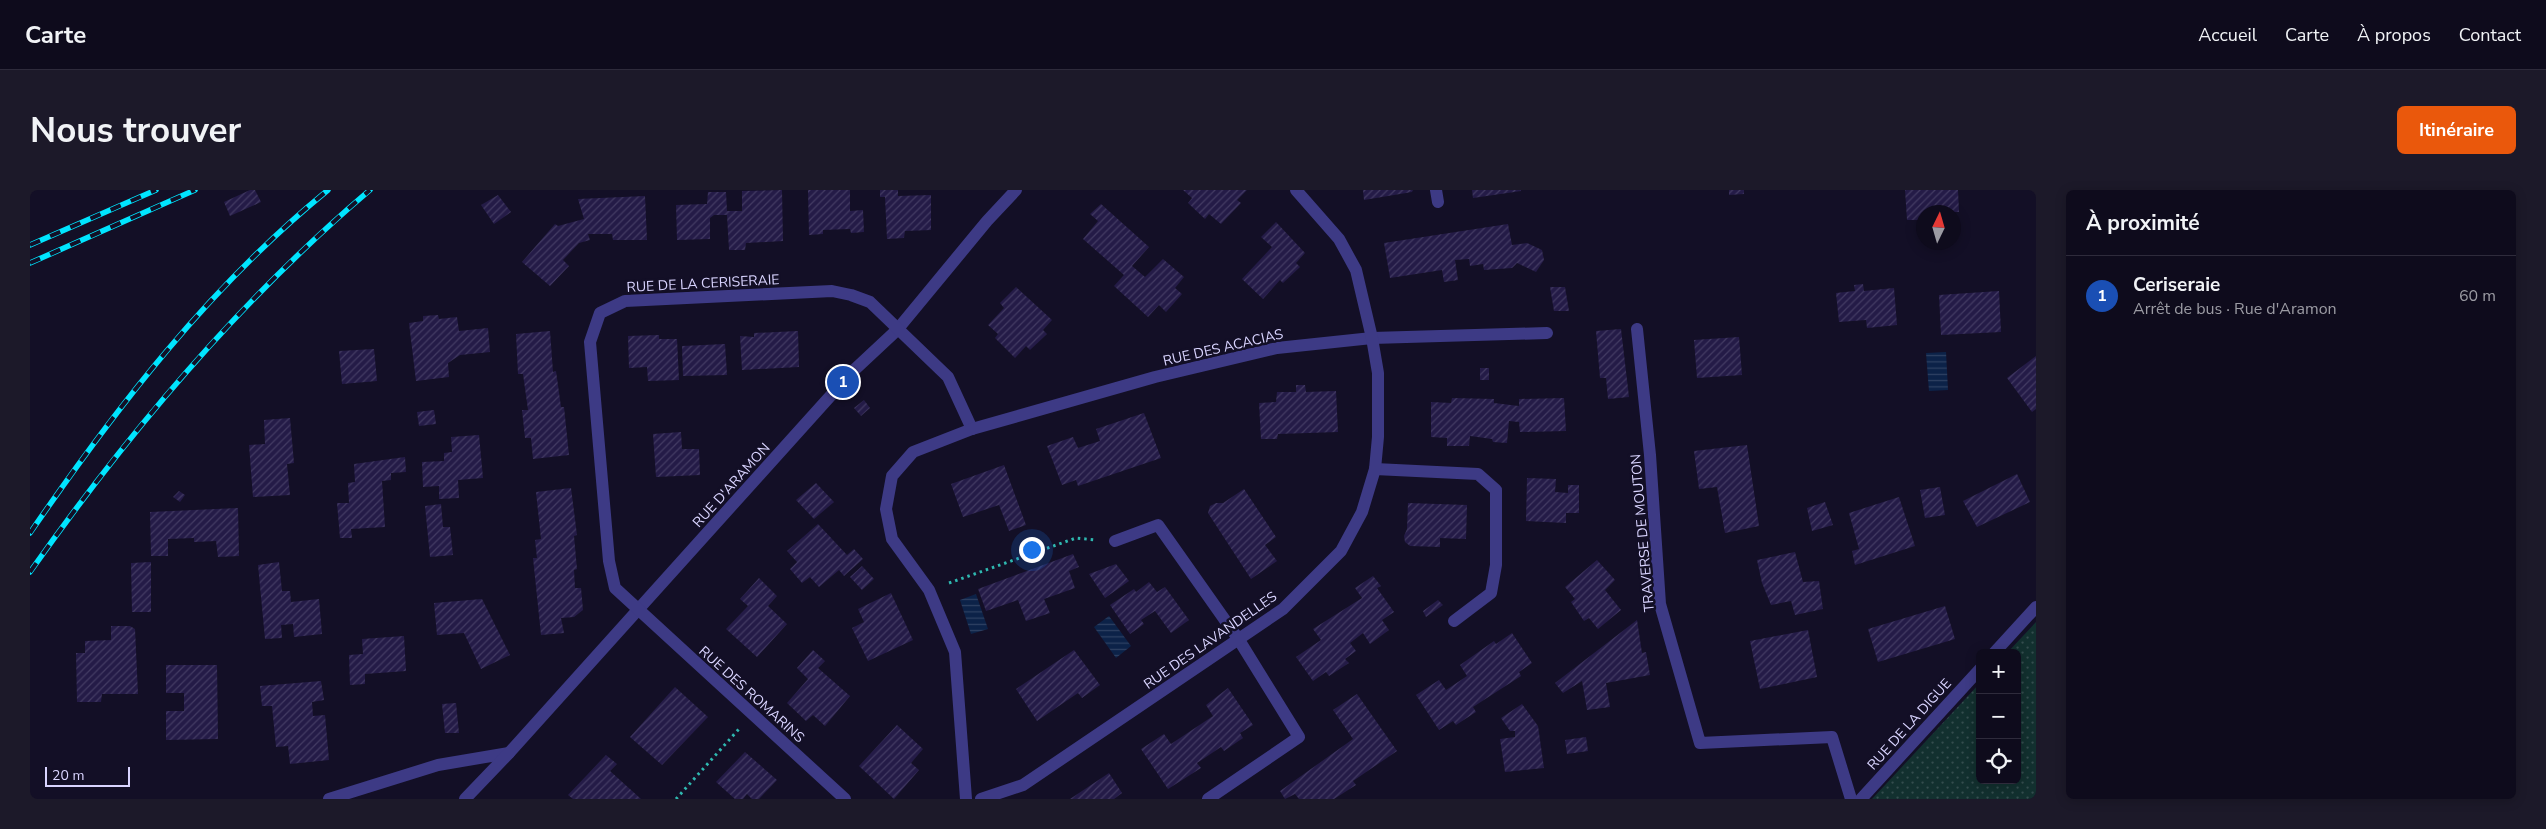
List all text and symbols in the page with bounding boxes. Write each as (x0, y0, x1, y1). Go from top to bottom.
text: Carte (25, 19, 86, 51)
text: Accueil (2198, 23, 2257, 47)
text: Carte (2285, 23, 2329, 47)
text: À propos (2357, 23, 2431, 47)
text: Contact (2459, 23, 2521, 47)
button: Itinéraire (2397, 106, 2516, 154)
text: Nous trouver (30, 107, 241, 154)
north arrow (1916, 205, 1961, 250)
text: À proximité (2086, 209, 2200, 237)
street label: RUE DE LA CERISERAIE (626, 270, 780, 297)
text: Ceriseraie (2133, 272, 2220, 298)
text: 1 (2097, 285, 2107, 307)
text: 60 m (2459, 285, 2496, 307)
text: Arrêt de bus · Rue d'Aramon (2133, 298, 2337, 320)
street label: RUE DES ACACIAS (1161, 324, 1286, 371)
pin: 1 (827, 363, 859, 401)
street label: RUE D'ARAMON (688, 439, 774, 532)
street label: TRAVERSE DE MOUTON (1626, 453, 1659, 613)
your location (1019, 537, 1045, 563)
street label: RUE DES LAVANDELLES (1140, 587, 1281, 694)
street label: RUE DES ROMARINS (695, 642, 809, 747)
map controls (1976, 649, 2021, 784)
button: + (1976, 649, 2021, 694)
street label: RUE DE LA DIGUE (1863, 674, 1956, 774)
button: − (1976, 694, 2021, 739)
button: locate (1976, 739, 2021, 784)
scale bar (45, 764, 130, 787)
text: 20 m (52, 766, 84, 785)

